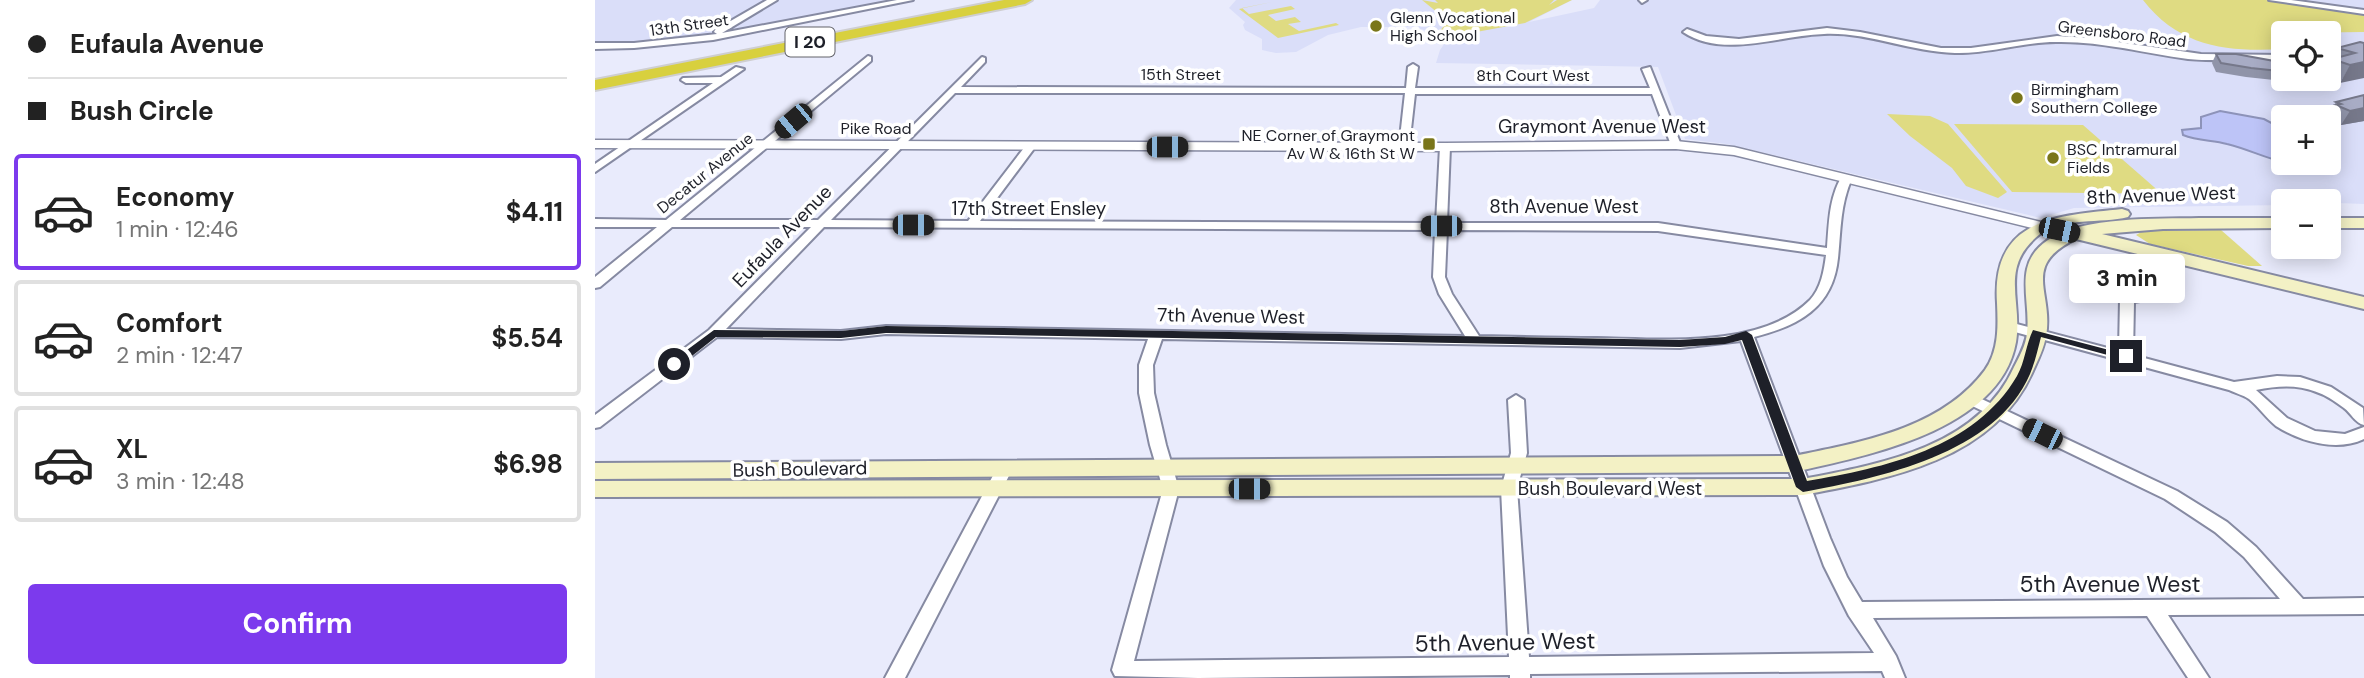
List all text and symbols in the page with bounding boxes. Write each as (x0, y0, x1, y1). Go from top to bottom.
place label: Glenn Vocational High School (1390, 7, 1515, 46)
street label: 13th Street (648, 9, 730, 41)
street label: Greensboro Road (2057, 16, 2187, 52)
marker: Glenn Vocational High School (1368, 18, 1384, 34)
map controls (2271, 21, 2341, 259)
button: locate (2271, 21, 2341, 91)
text: Eufaula Avenue (70, 27, 264, 61)
road number: I 20 (785, 28, 835, 56)
street label: 15th Street (1141, 64, 1221, 85)
street label: 8th Court West (1476, 65, 1590, 86)
place label: Birmingham Southern College (2031, 79, 2158, 118)
marker: Birmingham Southern College (2009, 90, 2025, 106)
text: Bush Circle (70, 94, 214, 128)
car (771, 99, 816, 143)
button: + (2271, 105, 2341, 175)
street label: Graymont Avenue West (1498, 114, 1706, 139)
street label: Pike Road (840, 118, 912, 139)
place label: NE Corner of Graymont Av W & 16th St W (1242, 125, 1416, 164)
street label: Decatur Avenue (653, 128, 757, 218)
marker: NE Corner of Graymont Av W & 16th St W (1421, 136, 1437, 152)
car (1147, 137, 1189, 158)
place label: BSC Intramural Fields (2067, 139, 2177, 178)
marker: BSC Intramural Fields (2045, 150, 2061, 166)
street label: Eufaula Avenue (727, 179, 837, 293)
text: Economy (116, 180, 234, 214)
street label: 8th Avenue West (2086, 180, 2236, 210)
icon: car (32, 181, 95, 244)
button: − (2271, 189, 2341, 259)
street label: 8th Avenue West (1489, 194, 1639, 219)
text: $4.11 (506, 195, 563, 229)
street label: 17th Street Ensley (952, 196, 1107, 221)
text: 1 min · 12:46 (116, 214, 239, 244)
car (893, 215, 935, 236)
car (2037, 215, 2082, 245)
car (1421, 216, 1463, 237)
callout: 3 min (2068, 254, 2184, 304)
text: 3 min (2096, 263, 2158, 293)
street label: 7th Avenue West (1157, 302, 1305, 330)
text: Comfort (116, 306, 222, 340)
icon: car (32, 307, 95, 370)
text: $5.54 (491, 321, 563, 355)
text: 2 min · 12:47 (116, 340, 243, 370)
route end (2110, 340, 2142, 372)
route start (658, 348, 690, 380)
car (2019, 415, 2066, 453)
text: XL (116, 432, 148, 466)
icon: car (32, 433, 95, 496)
text: $6.98 (493, 447, 563, 481)
street label: Bush Boulevard (733, 455, 867, 483)
text: 3 min · 12:48 (116, 466, 245, 496)
street label: Bush Boulevard West (1518, 476, 1702, 501)
car (1229, 479, 1271, 500)
street label: 5th Avenue West (2020, 569, 2200, 599)
button: Confirm (28, 584, 567, 664)
street label: 5th Avenue West (1414, 625, 1596, 659)

